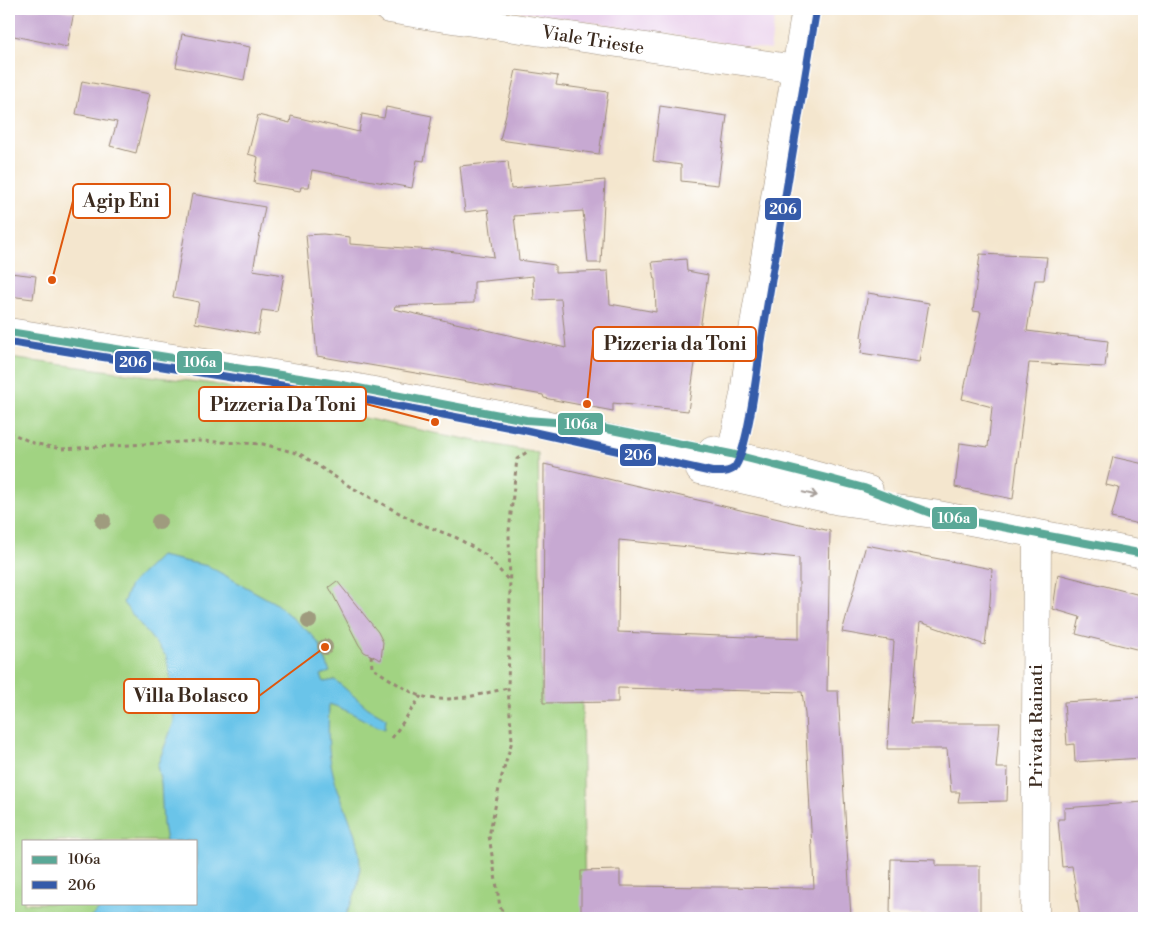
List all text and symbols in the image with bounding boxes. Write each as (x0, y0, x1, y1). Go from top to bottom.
street label: Viale Trieste (539, 21, 646, 60)
callout: Agip Eni (73, 184, 170, 218)
text: Agip Eni (82, 189, 159, 213)
line badge: 206 (764, 197, 802, 221)
text: 206 (769, 201, 797, 219)
callout: Pizzeria da Toni (593, 327, 756, 361)
text: Pizzeria da Toni (603, 332, 747, 356)
line badge: 206 (114, 350, 152, 374)
line badge: 106a (176, 350, 223, 374)
text: 206 (119, 354, 147, 372)
text: 106a (184, 354, 217, 372)
callout: Pizzeria Da Toni (199, 387, 366, 421)
text: Pizzeria Da Toni (210, 393, 356, 417)
line badge: 106a (557, 412, 604, 436)
text: 106a (565, 416, 598, 434)
line badge: 206 (619, 443, 657, 467)
text: 206 (624, 447, 652, 465)
one-way arrow (801, 490, 817, 499)
line badge: 106a (931, 506, 978, 530)
text: 106a (938, 510, 971, 528)
street label: Privata Rainati (1025, 664, 1048, 788)
callout: Villa Bolasco (124, 679, 259, 713)
text: Villa Bolasco (132, 684, 249, 708)
legend (22, 840, 198, 904)
text: 106a (68, 850, 101, 869)
text: 206 (68, 876, 96, 895)

